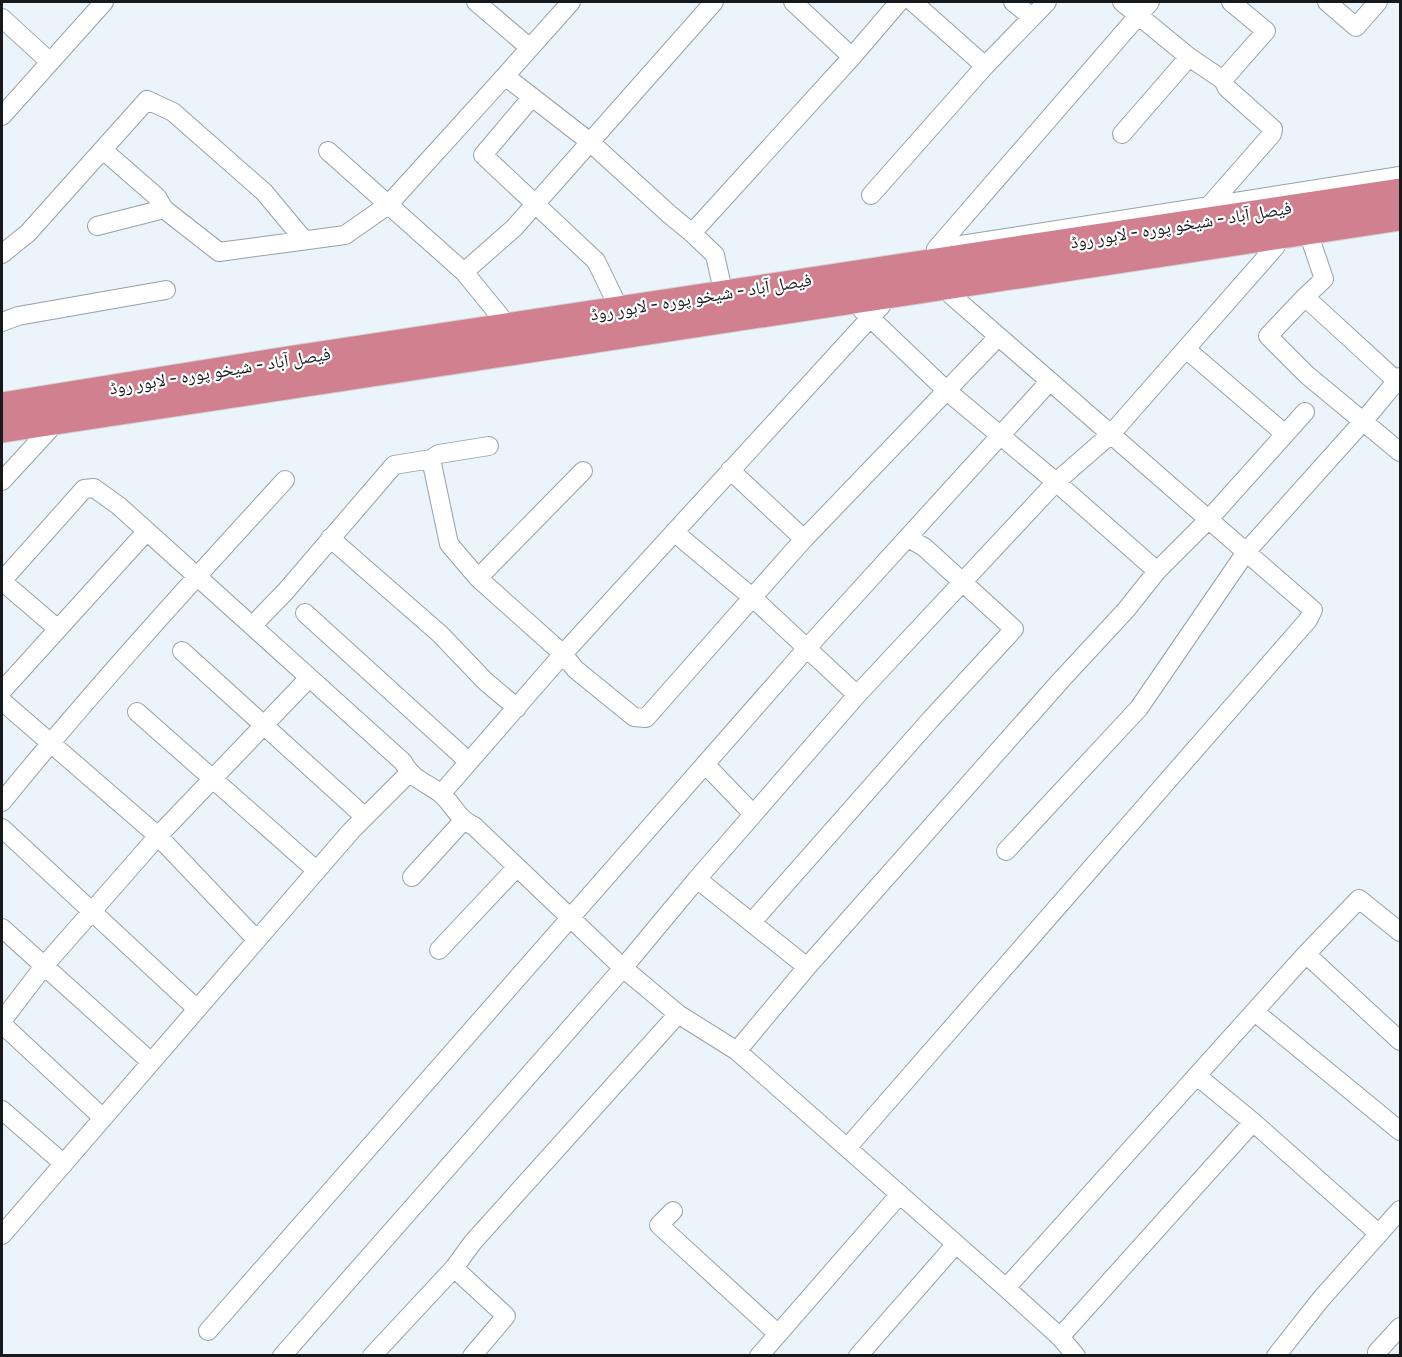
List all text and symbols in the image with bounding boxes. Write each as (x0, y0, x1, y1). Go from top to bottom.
street label: فیصل آباد - شیخو پورہ - لاہور روڈ (1069, 197, 1293, 253)
street label: فیصل آباد - شیخو پورہ - لاہور روڈ (589, 269, 813, 325)
street label: فیصل آباد - شیخو پورہ - لاہور روڈ (108, 343, 332, 399)

